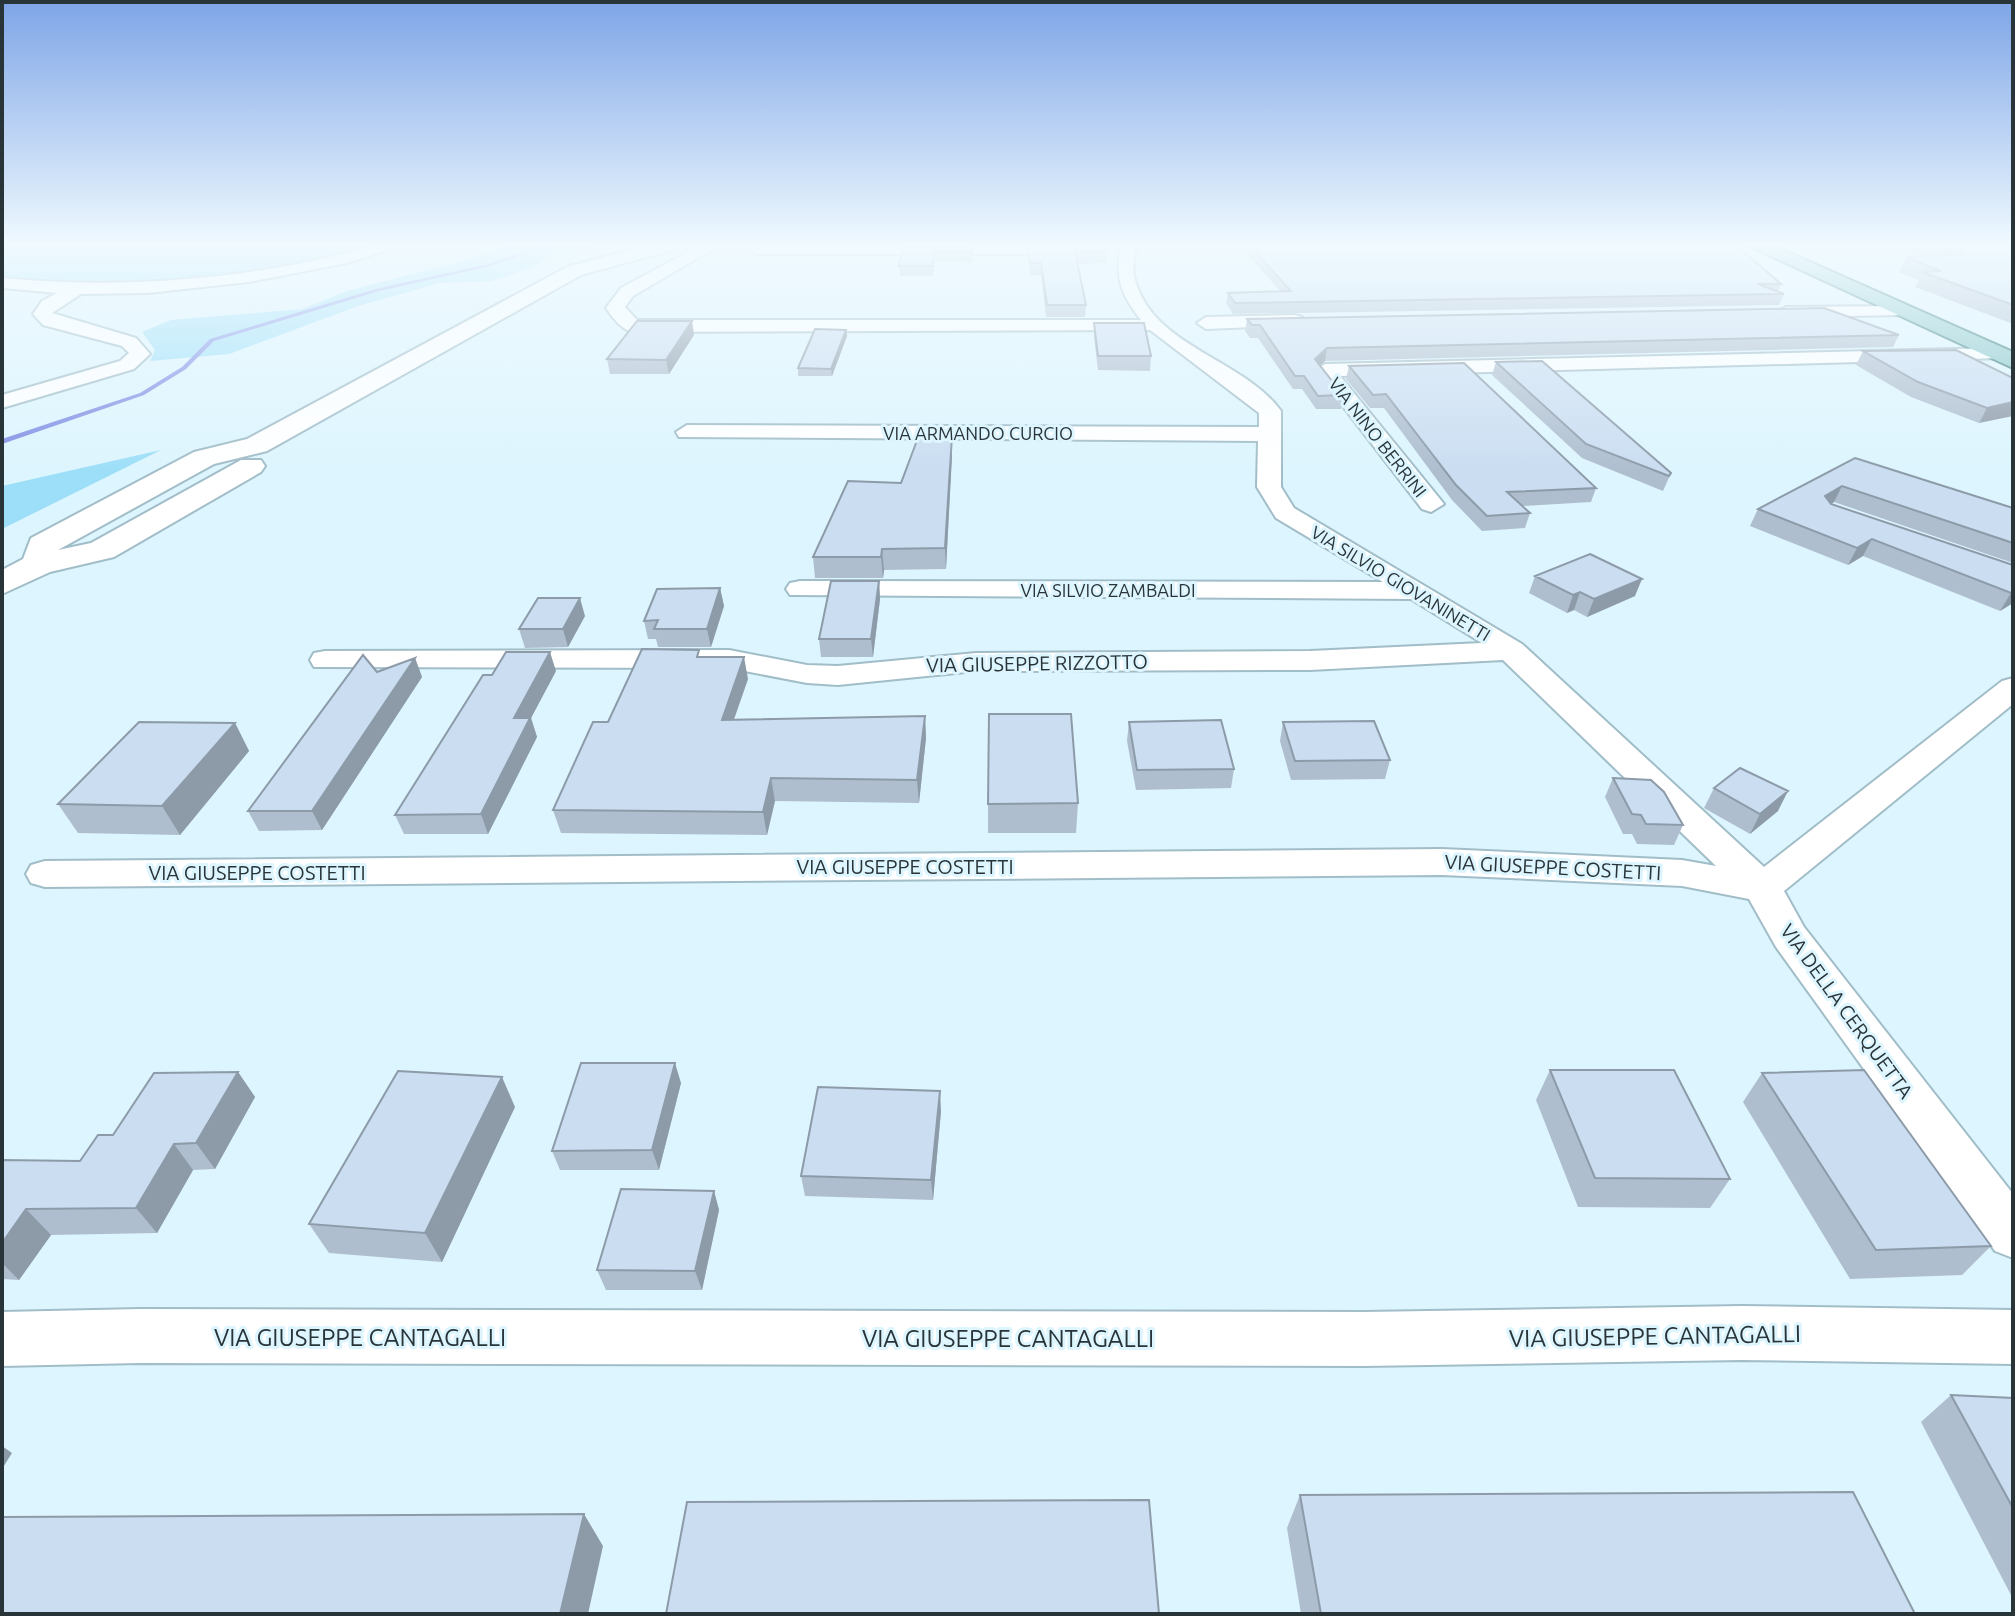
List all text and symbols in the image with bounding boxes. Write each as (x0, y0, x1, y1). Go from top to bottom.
street label: VIA NINO BERRINI (1325, 373, 1431, 501)
street label: VIA ARMANDO CURCIO (883, 423, 1073, 443)
street label: VIA SILVIO GIOVANINETTI (1308, 521, 1494, 645)
street label: VIA SILVIO ZAMBALDI (1020, 580, 1196, 600)
street label: VIA GIUSEPPE RIZZOTTO (926, 650, 1148, 676)
street label: VIA GIUSEPPE COSTETTI (1444, 850, 1662, 884)
street label: VIA GIUSEPPE COSTETTI (796, 855, 1014, 878)
street label: VIA GIUSEPPE COSTETTI (148, 861, 366, 884)
street label: VIA DELLA CERQUETTA (1776, 919, 1918, 1103)
street label: VIA GIUSEPPE CANTAGALLI (1509, 1320, 1801, 1352)
street label: VIA GIUSEPPE CANTAGALLI (214, 1324, 506, 1351)
street label: VIA GIUSEPPE CANTAGALLI (862, 1325, 1154, 1352)

